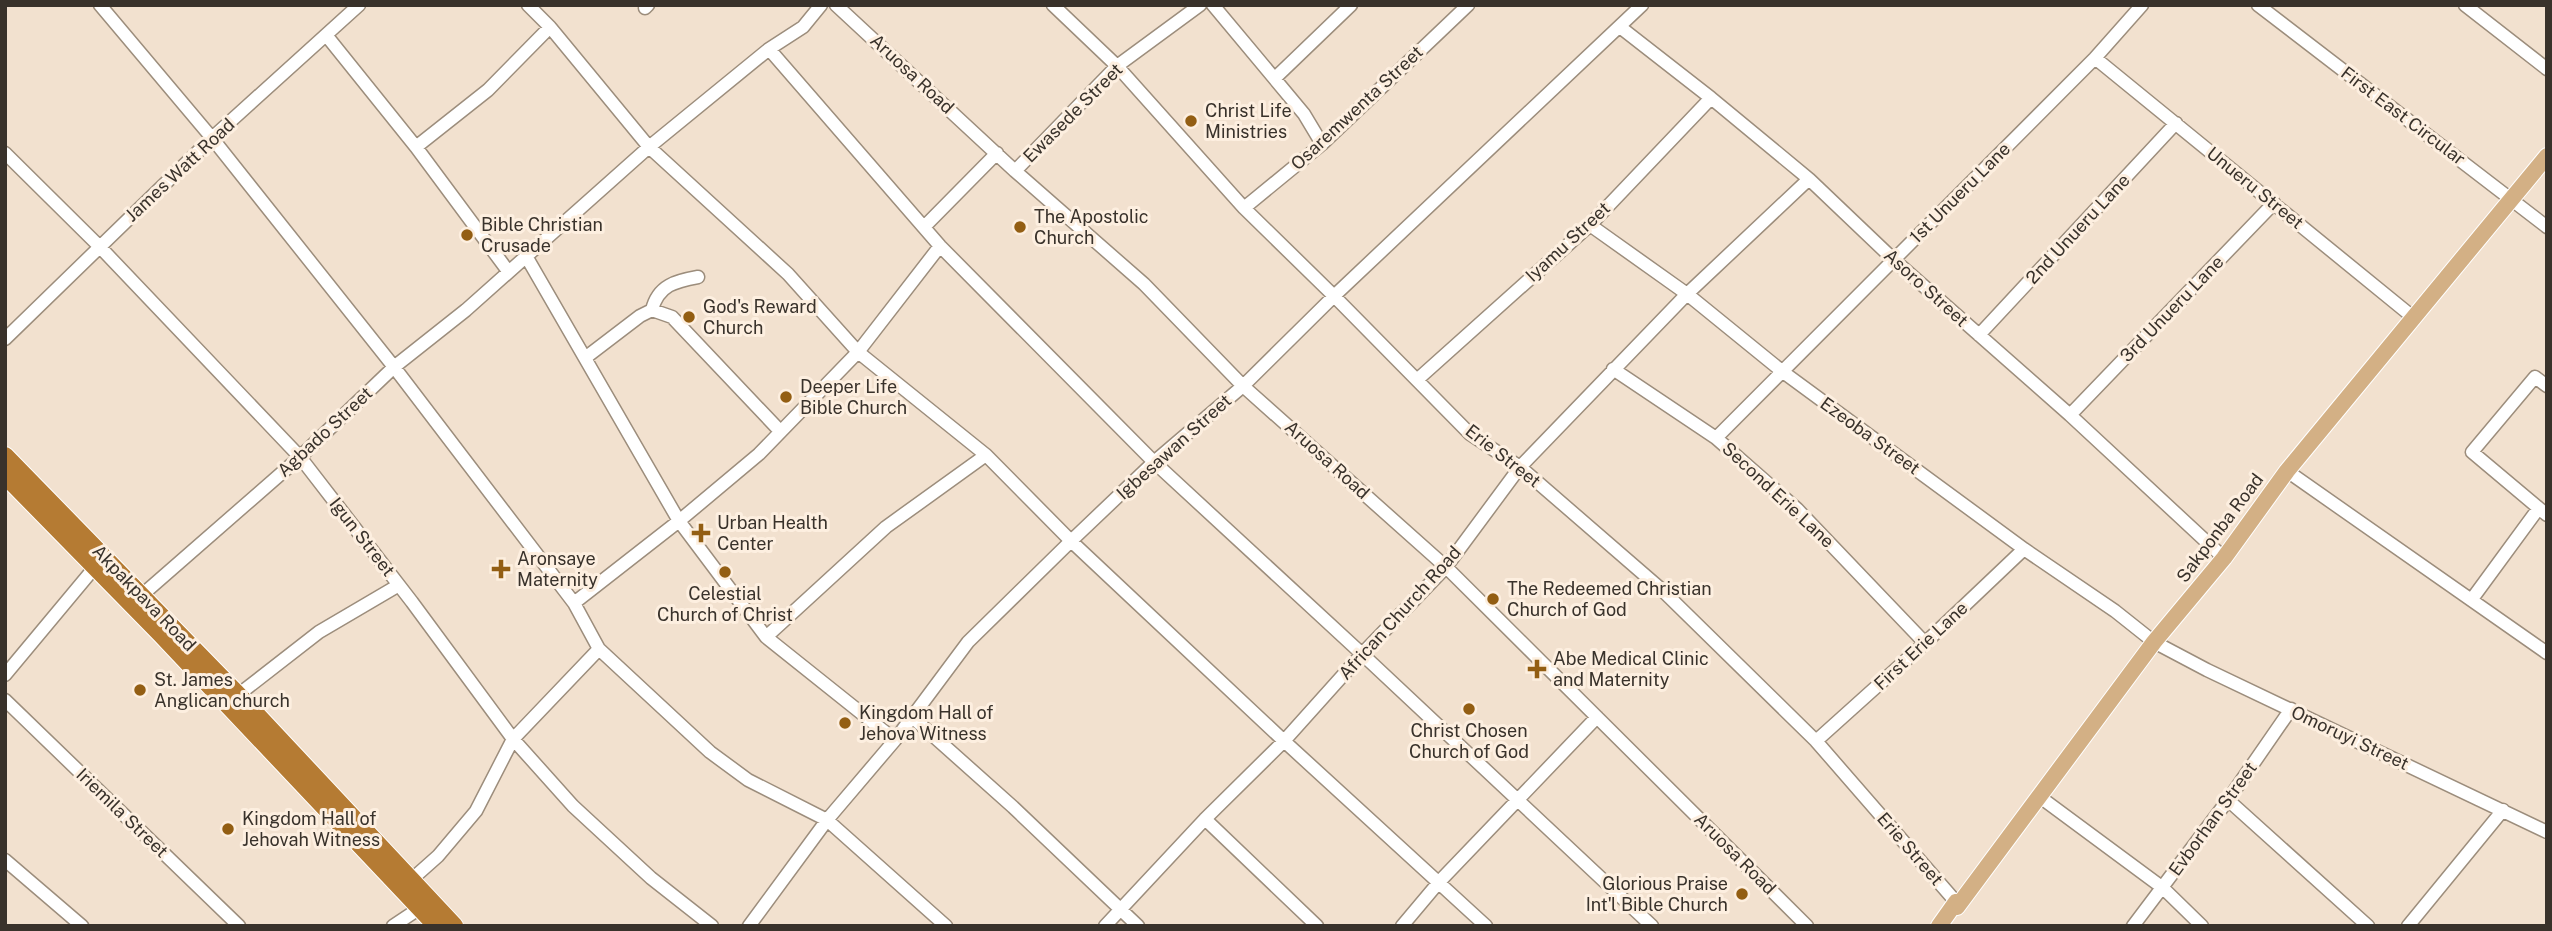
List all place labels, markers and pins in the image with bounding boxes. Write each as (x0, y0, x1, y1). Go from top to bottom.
place label: Christ Life Ministries (1205, 100, 1292, 142)
marker: Christ Life Ministries (1183, 113, 1199, 129)
place label: The Apostolic Church (1034, 206, 1149, 248)
place label: Bible Christian Crusade (481, 214, 603, 256)
marker: The Apostolic Church (1012, 219, 1028, 235)
marker: Bible Christian Crusade (459, 227, 475, 243)
place label: God's Reward Church (703, 296, 817, 338)
marker: God's Reward Church (681, 309, 697, 325)
place label: Deeper Life Bible Church (800, 376, 907, 418)
marker: Deeper Life Bible Church (778, 389, 794, 405)
place label: Urban Health Center (717, 512, 828, 554)
marker: Urban Health Center (691, 523, 711, 543)
place label: Aronsaye Maternity (517, 548, 598, 590)
marker: Aronsaye Maternity (491, 559, 511, 579)
marker: Celestial Church of Christ (717, 564, 733, 580)
place label: The Redeemed Christian Church of God (1507, 578, 1712, 620)
place label: Celestial Church of Christ (657, 583, 793, 625)
marker: The Redeemed Christian Church of God (1485, 591, 1501, 607)
place label: Abe Medical Clinic and Maternity (1553, 648, 1709, 690)
marker: Abe Medical Clinic and Maternity (1527, 659, 1547, 679)
place label: St. James Anglican church (154, 669, 290, 711)
marker: St. James Anglican church (132, 682, 148, 698)
marker: Christ Chosen Church of God (1461, 701, 1477, 717)
place label: Kingdom Hall of Jehova Witness (859, 702, 993, 744)
marker: Kingdom Hall of Jehova Witness (837, 715, 853, 731)
place label: Christ Chosen Church of God (1409, 720, 1529, 762)
place label: Kingdom Hall of Jehovah Witness (242, 808, 380, 850)
marker: Kingdom Hall of Jehovah Witness (220, 821, 236, 837)
place label: Glorious Praise Int'l Bible Church (1586, 873, 1728, 915)
marker: Glorious Praise Int'l Bible Church (1734, 886, 1750, 902)

